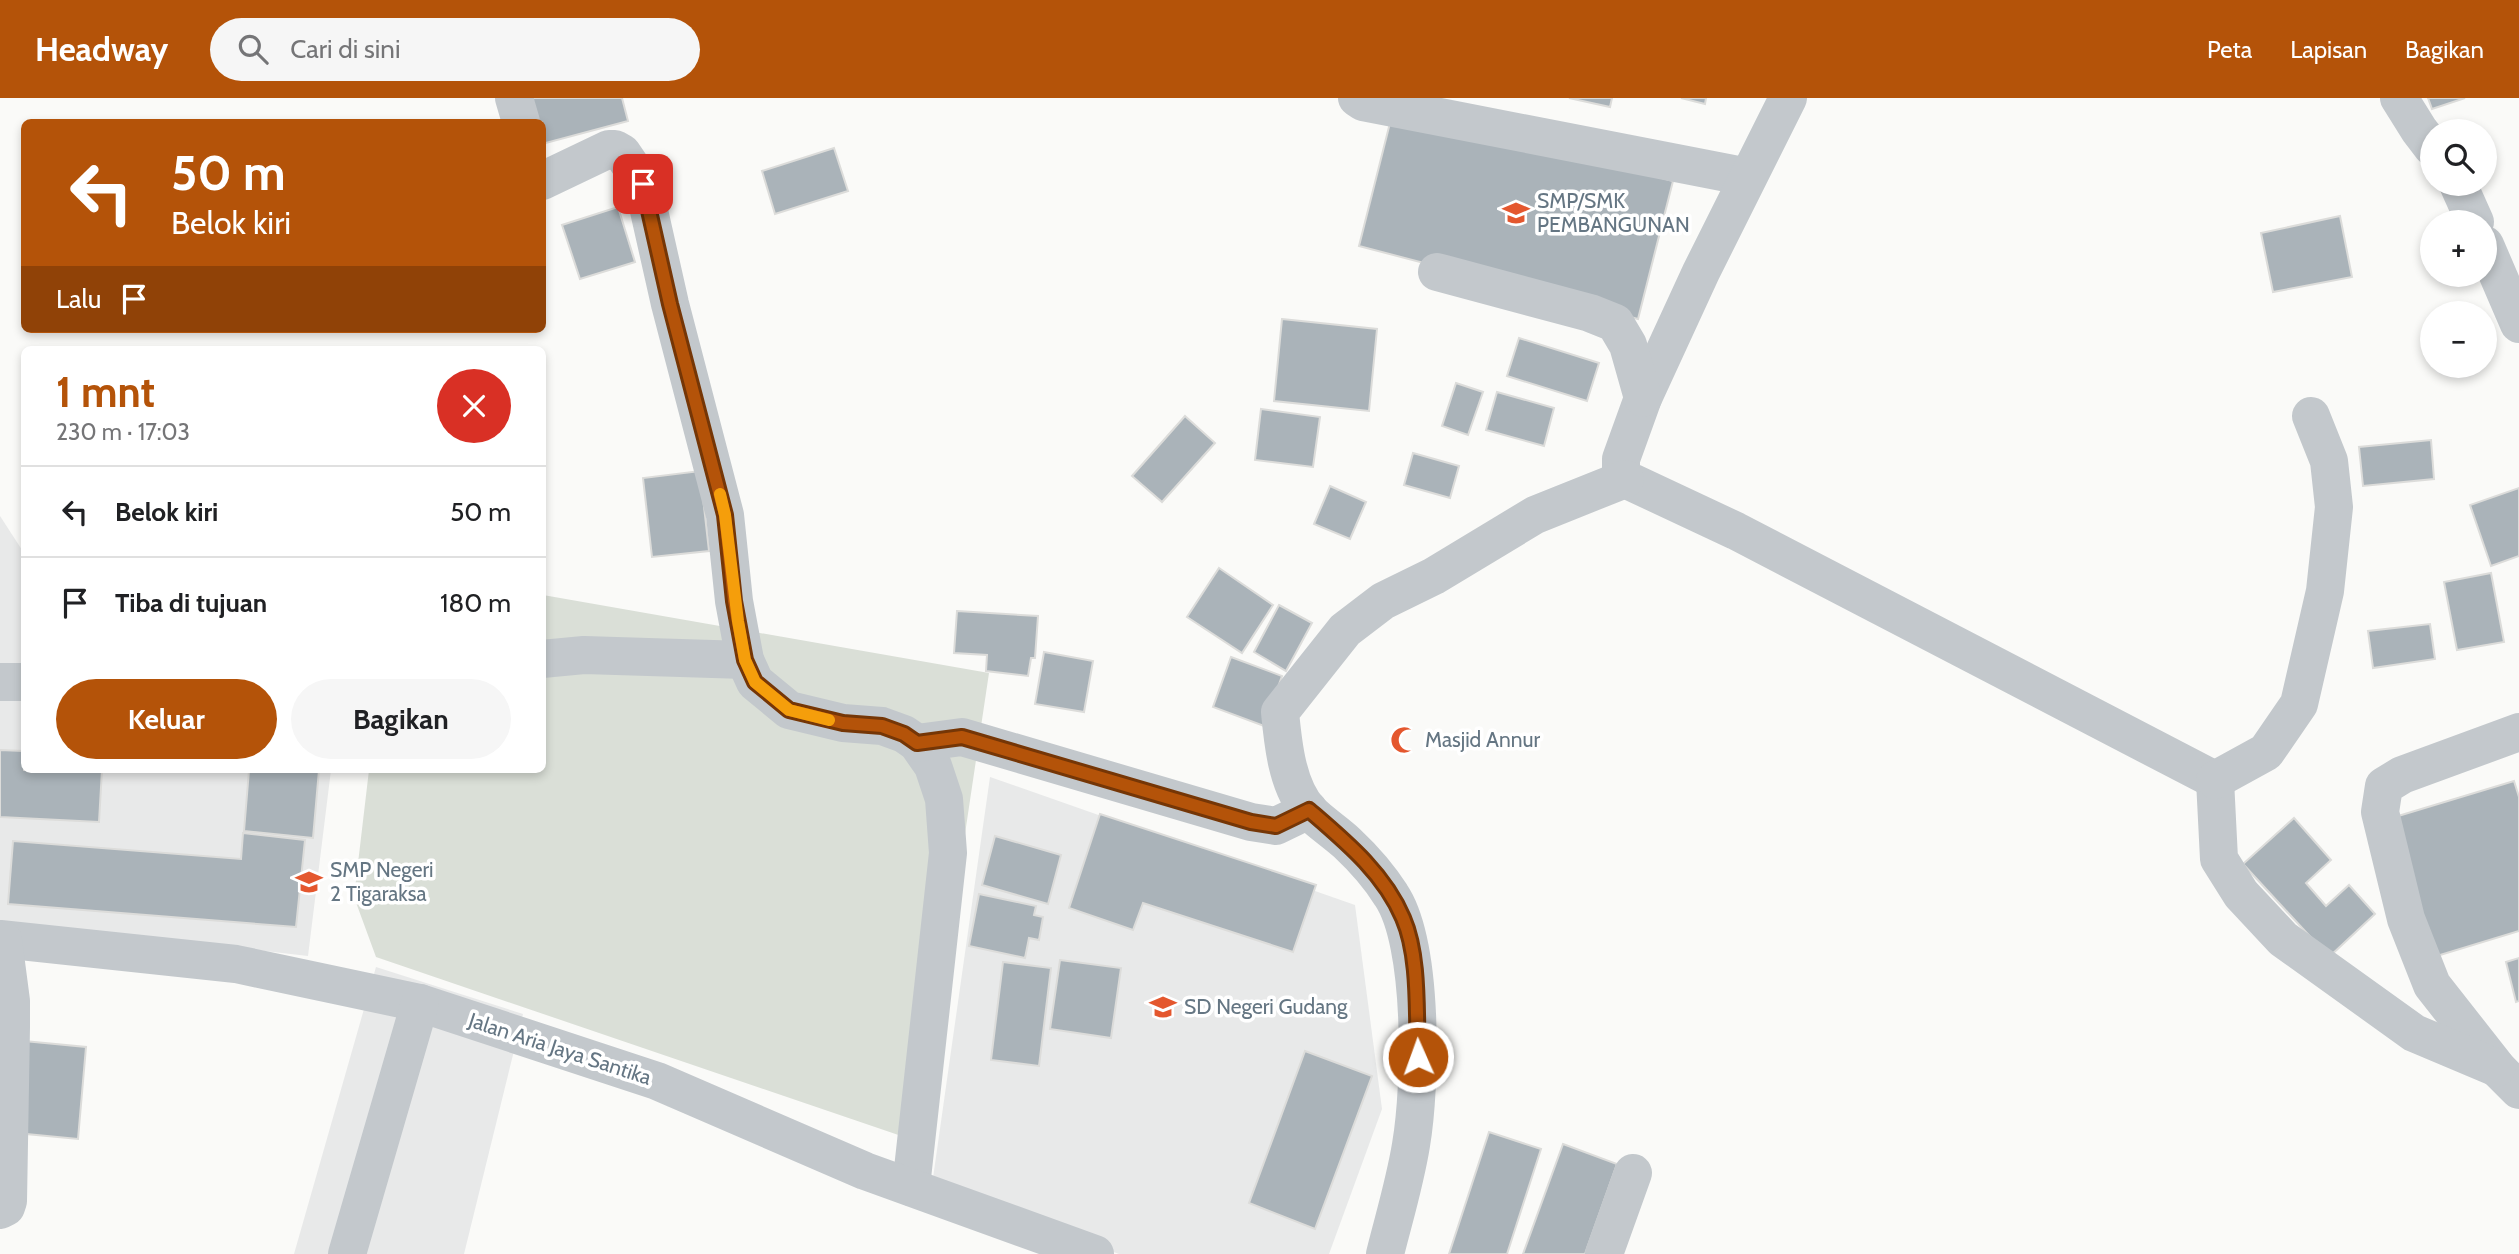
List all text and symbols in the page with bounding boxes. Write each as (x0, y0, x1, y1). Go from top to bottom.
search box (210, 18, 700, 81)
text: Headway (35, 29, 168, 69)
icon: search (234, 30, 272, 68)
text: Cari di sini (290, 33, 400, 65)
text: Peta (2207, 35, 2252, 64)
text: Lapisan (2290, 35, 2367, 64)
text: Bagikan (2405, 35, 2484, 64)
map controls (2420, 119, 2497, 378)
button: search (2420, 119, 2497, 196)
text: 50 m (171, 143, 286, 202)
icon: left (56, 147, 147, 238)
pin (613, 154, 673, 214)
icon: arrive (624, 165, 662, 203)
place label: SMP/SMK PEMBANGUNAN (1537, 188, 1690, 237)
school or university icon: SMP/SMK PEMBANGUNAN (1501, 198, 1531, 228)
text: Belok kiri (171, 203, 291, 242)
button: + (2420, 210, 2497, 287)
icon: arrive (115, 280, 153, 318)
text: Lalu (56, 283, 101, 315)
button: − (2420, 301, 2497, 378)
text: 1 mnt (56, 366, 155, 418)
button: close (437, 369, 511, 443)
text: 230 m · 17:03 (56, 418, 190, 446)
icon: left (56, 493, 94, 531)
text: Belok kiri (115, 496, 218, 528)
text: 50 m (450, 496, 511, 528)
icon: arrive (56, 584, 94, 622)
text: Tiba di tujuan (115, 587, 267, 619)
text: 180 m (440, 587, 511, 619)
button: Keluar (56, 679, 277, 759)
button: Bagikan (291, 679, 511, 759)
mosque icon: Masjid Annur (1389, 725, 1419, 755)
place label: Masjid Annur (1425, 727, 1540, 753)
place label: SMP Negeri 2 Tigaraksa (330, 857, 434, 906)
school or university icon: SMP Negeri 2 Tigaraksa (294, 867, 324, 897)
school or university icon: SD Negeri Gudang (1148, 992, 1178, 1022)
place label: SD Negeri Gudang (1184, 994, 1348, 1019)
street label: Jalan Aria Jaya Santika (465, 1007, 655, 1090)
position arrow (1381, 1020, 1455, 1094)

